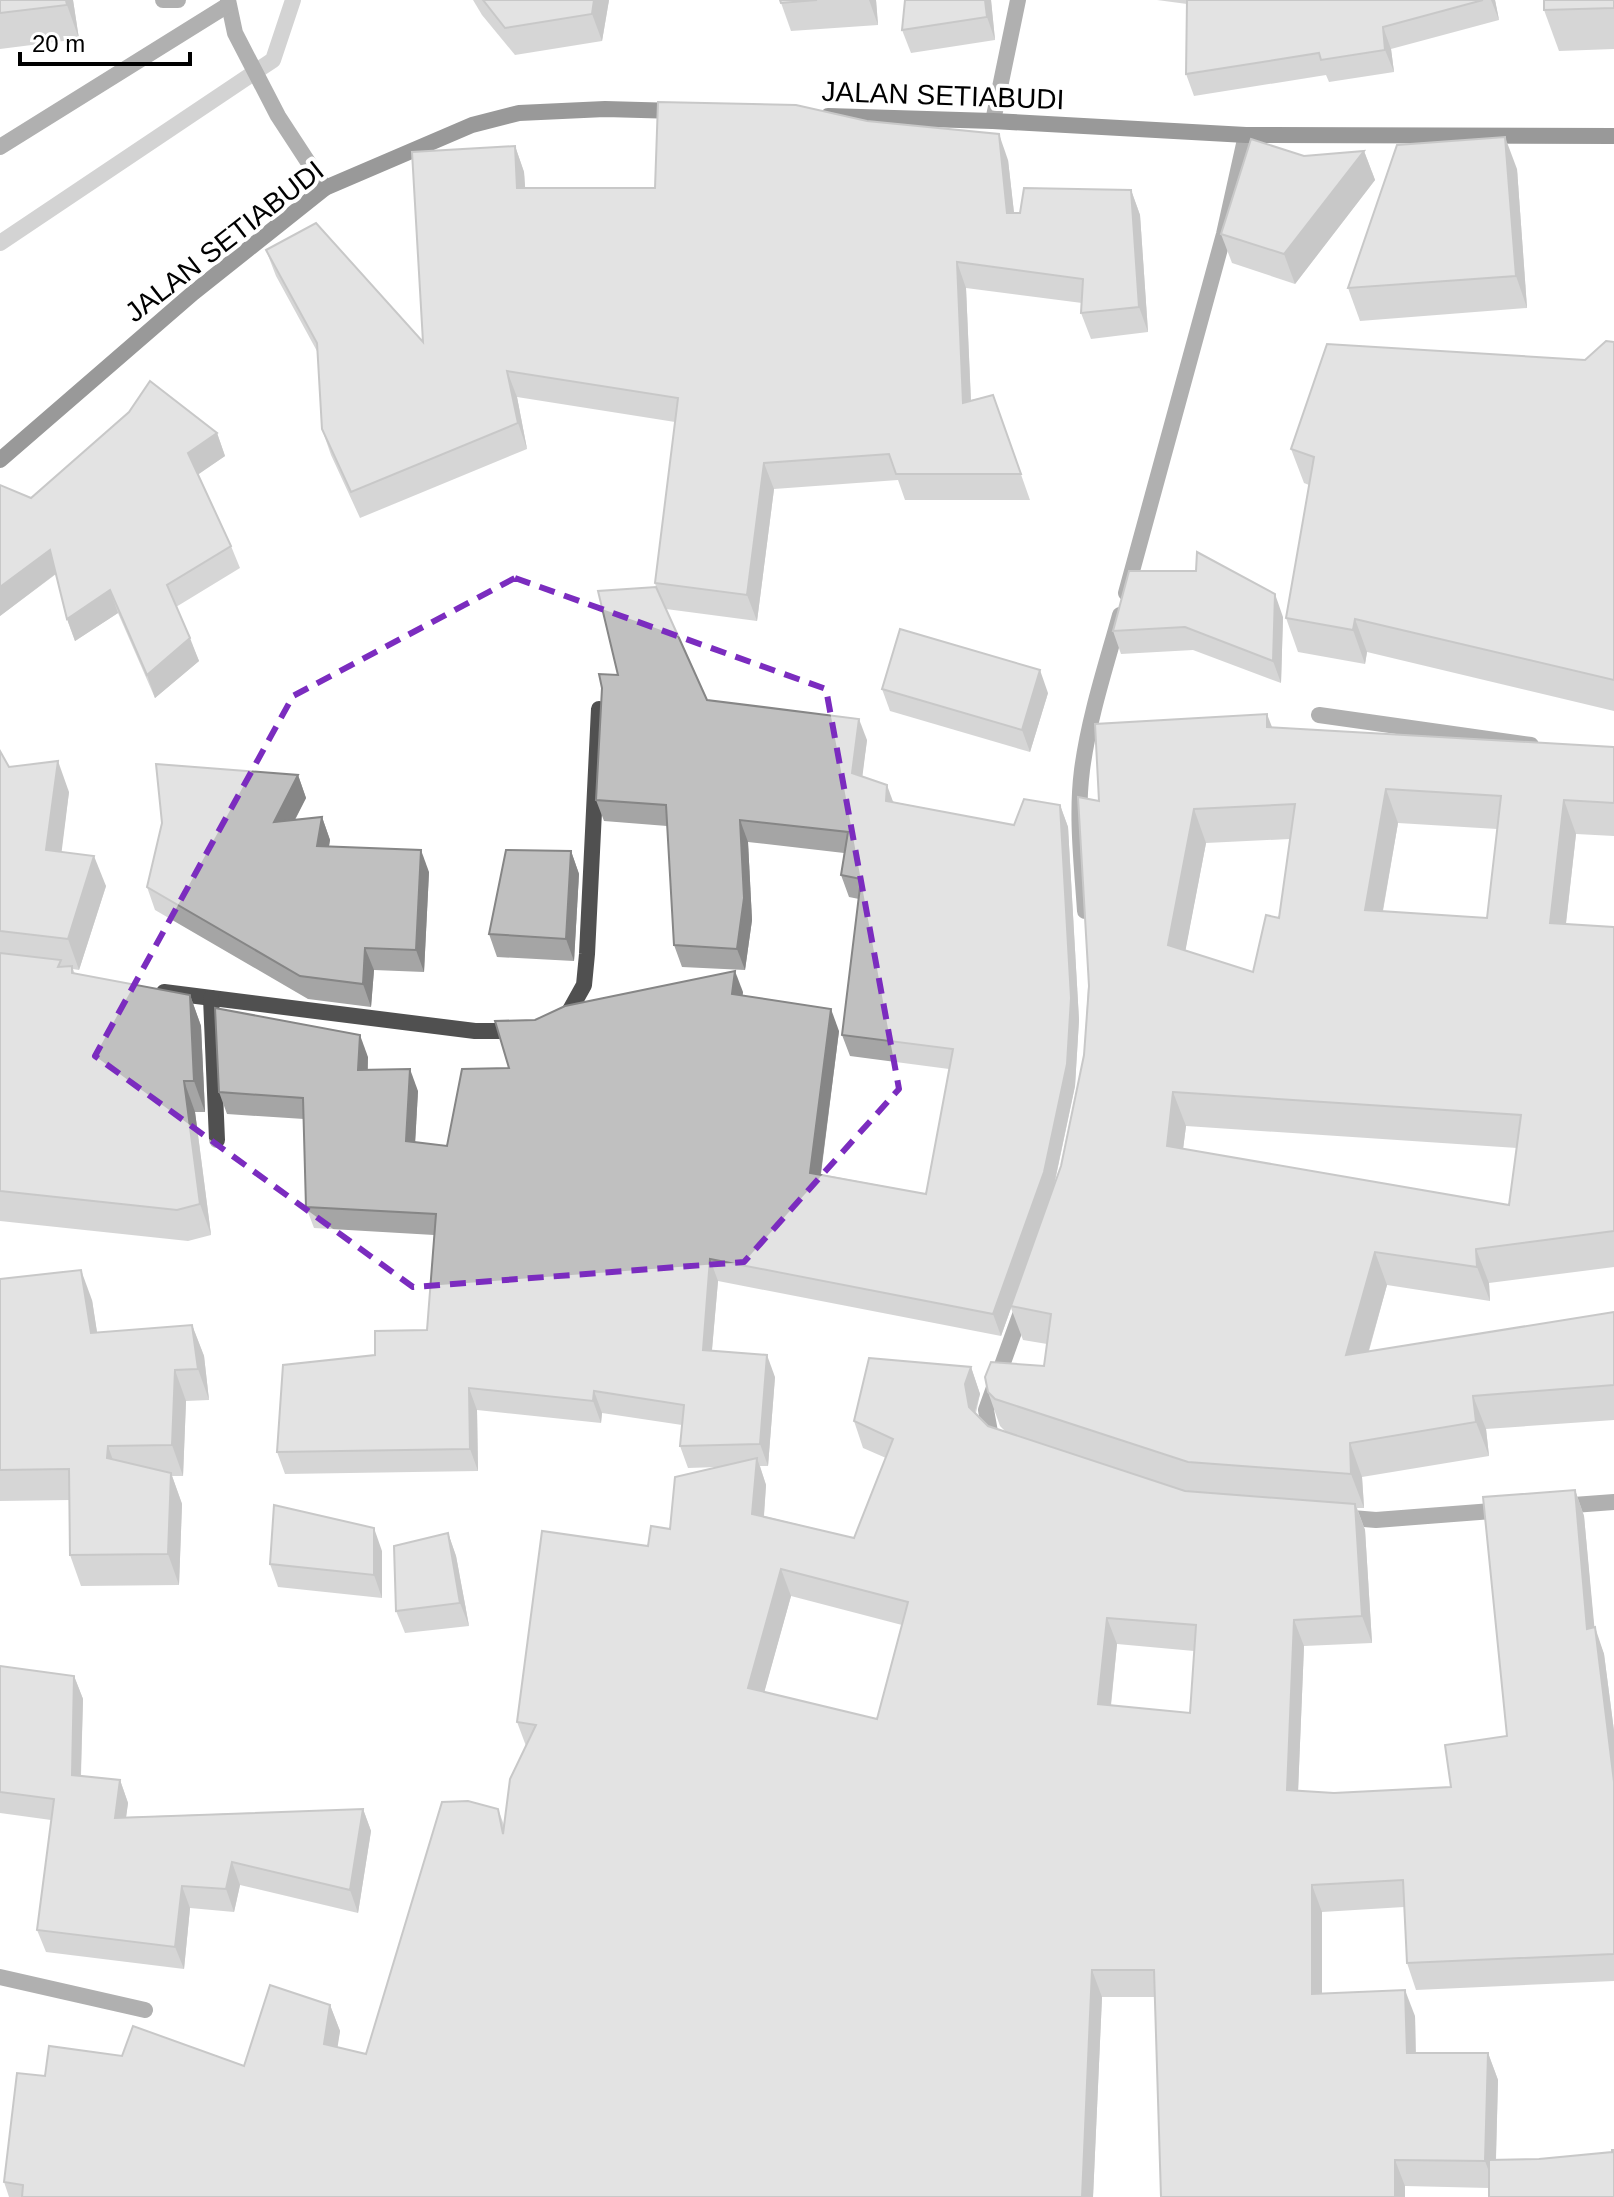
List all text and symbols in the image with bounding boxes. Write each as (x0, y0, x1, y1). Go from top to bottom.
scale bar (20, 16, 190, 66)
text: 20 m (32, 30, 85, 57)
street label: JALAN SETIABUDI (821, 76, 1065, 115)
street label: JALAN SETIABUDI (119, 154, 329, 328)

